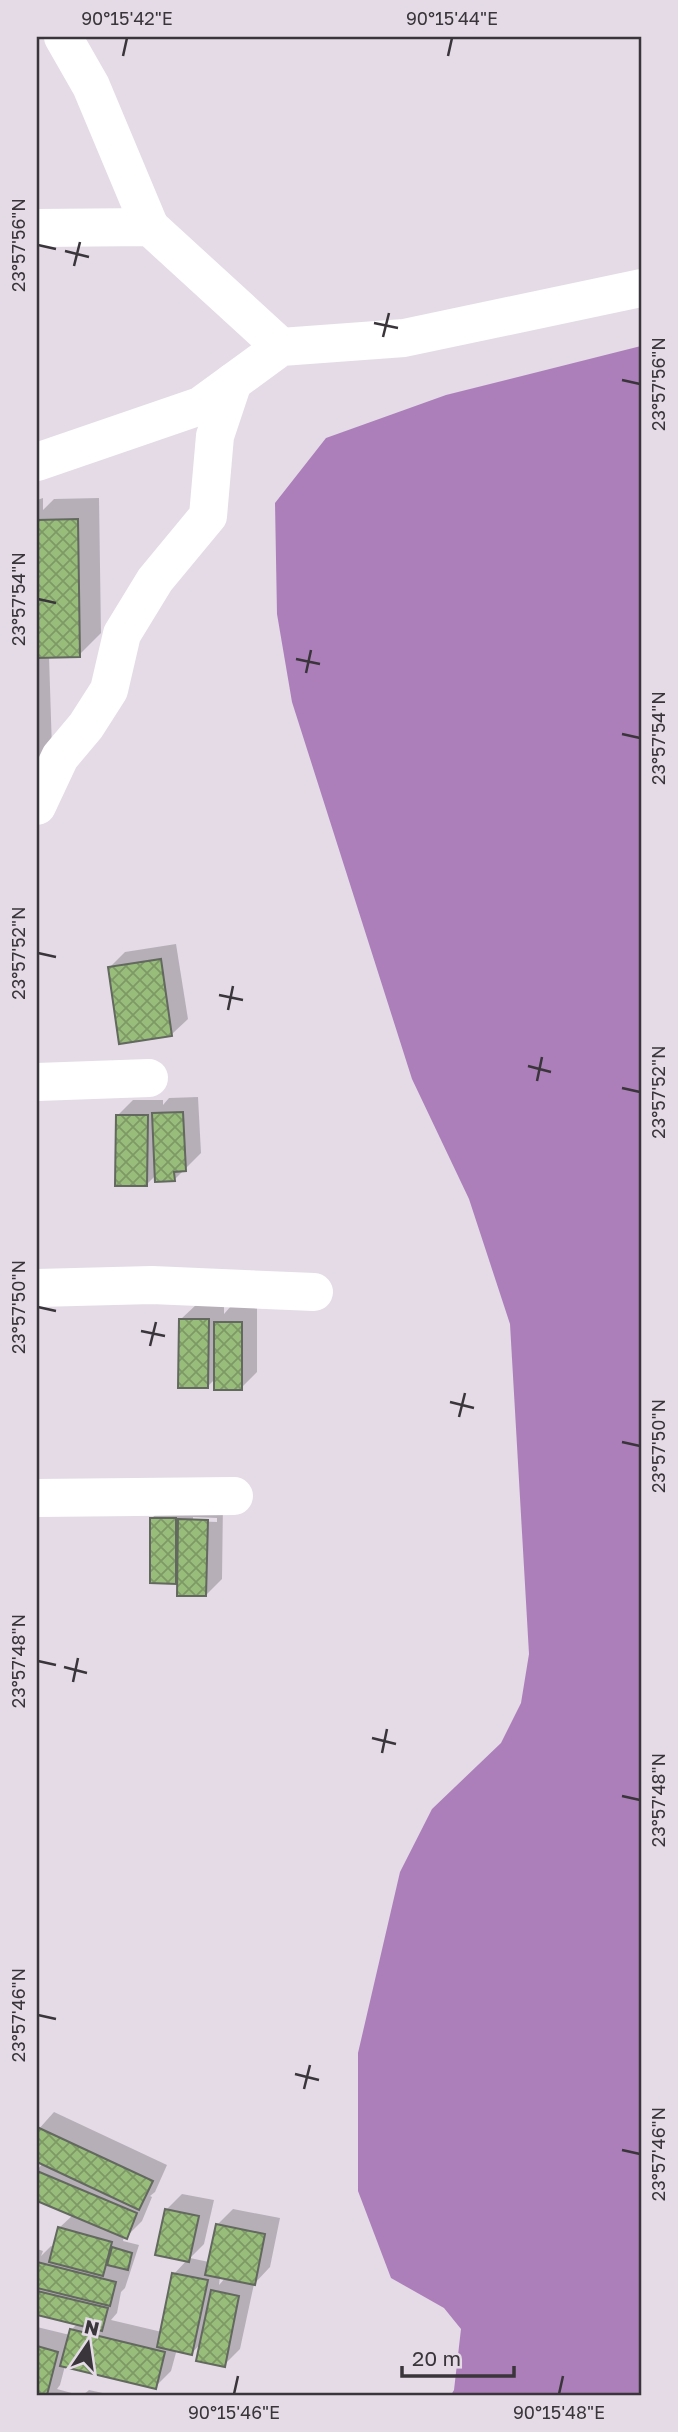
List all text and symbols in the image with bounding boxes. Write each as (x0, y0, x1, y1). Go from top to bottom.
text: 90°15'42"E (81, 7, 173, 29)
text: 90°15'44"E (406, 7, 498, 29)
text: 23°57'56"N (7, 198, 29, 292)
text: 23°57'56"N (647, 337, 669, 431)
text: 23°57'54"N (7, 552, 29, 646)
text: 23°57'54"N (647, 691, 669, 785)
text: 23°57'52"N (7, 906, 29, 1000)
text: 23°57'52"N (647, 1045, 669, 1139)
text: 23°57'50"N (7, 1260, 29, 1354)
text: 23°57'50"N (647, 1399, 669, 1493)
text: 23°57'48"N (7, 1614, 29, 1708)
text: 23°57'48"N (647, 1753, 669, 1847)
text: 23°57'46"N (7, 1968, 29, 2062)
text: 23°57'46"N (647, 2107, 669, 2201)
north arrow (52, 2310, 122, 2380)
text: N (82, 2314, 102, 2340)
scale bar (402, 2334, 514, 2378)
text: 20 m (412, 2345, 461, 2371)
text: 90°15'46"E (188, 2401, 280, 2423)
text: 90°15'48"E (513, 2401, 605, 2423)

